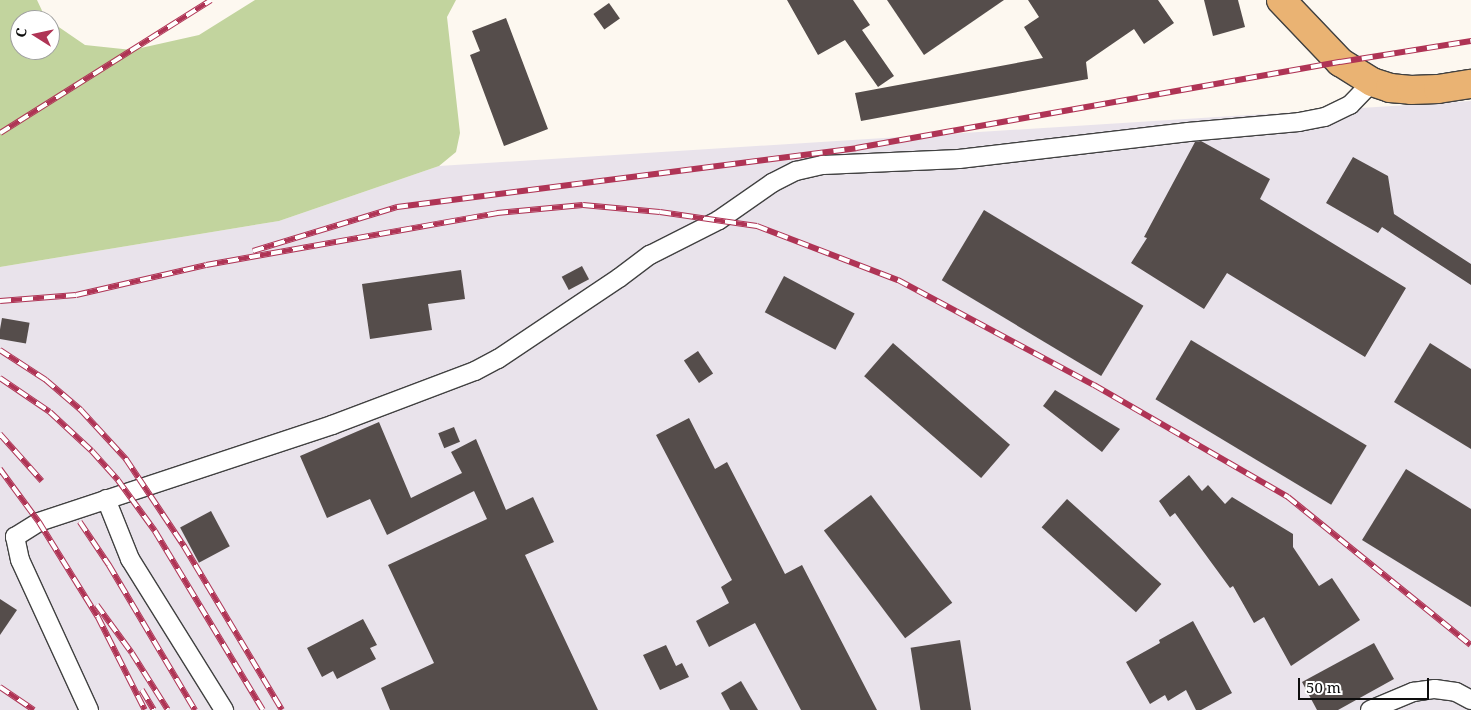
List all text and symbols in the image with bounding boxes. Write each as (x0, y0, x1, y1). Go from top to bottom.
north arrow (10, 10, 60, 60)
text: С (11, 26, 31, 39)
scale bar (1301, 668, 1432, 700)
text: 50 m (1306, 677, 1341, 697)

